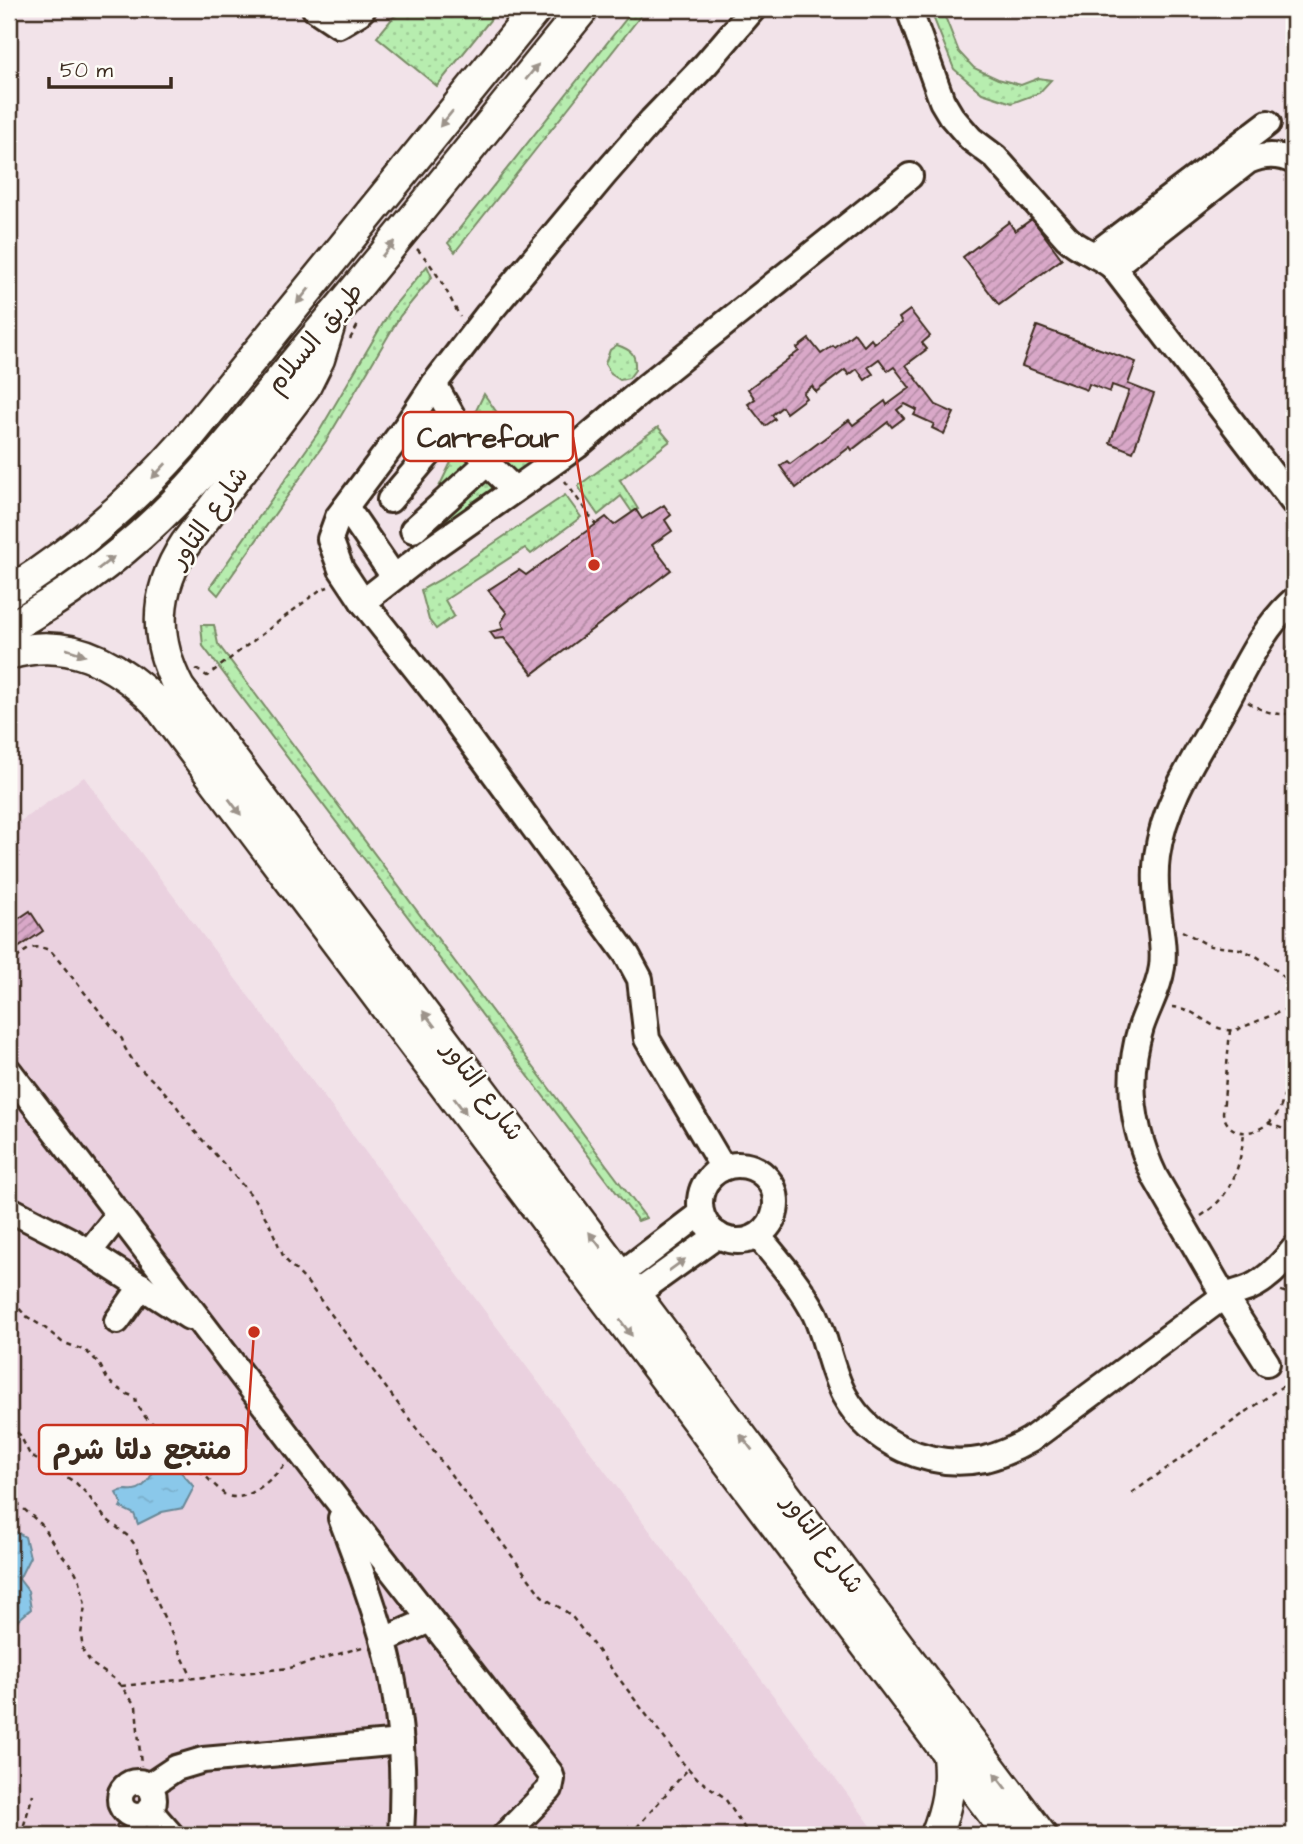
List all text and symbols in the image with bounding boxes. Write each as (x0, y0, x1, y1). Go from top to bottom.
scale bar (49, 46, 172, 90)
text: 50 m (60, 56, 114, 85)
one-way arrow (524, 64, 539, 81)
one-way arrow (439, 109, 454, 127)
one-way arrow (381, 240, 396, 258)
street label: طريق السلام (258, 275, 373, 402)
one-way arrow (296, 286, 311, 304)
callout: Carrefour (403, 412, 573, 461)
text: Carrefour (417, 419, 560, 458)
street label: شارع التاور (160, 459, 257, 577)
one-way arrow (151, 462, 167, 479)
one-way arrow (97, 556, 115, 571)
one-way arrow (65, 647, 86, 657)
one-way arrow (228, 798, 242, 816)
one-way arrow (421, 1011, 436, 1029)
street label: شارع التاور (432, 1032, 533, 1149)
one-way arrow (453, 1097, 468, 1115)
one-way arrow (589, 1231, 603, 1249)
one-way arrow (668, 1258, 686, 1272)
one-way arrow (619, 1318, 634, 1336)
callout: منتجع دلتا شرم (39, 1425, 246, 1474)
text: منتجع دلتا شرم (52, 1431, 232, 1470)
one-way arrow (740, 1433, 754, 1451)
street label: شارع التاور (772, 1485, 873, 1602)
one-way arrow (993, 1772, 1008, 1790)

